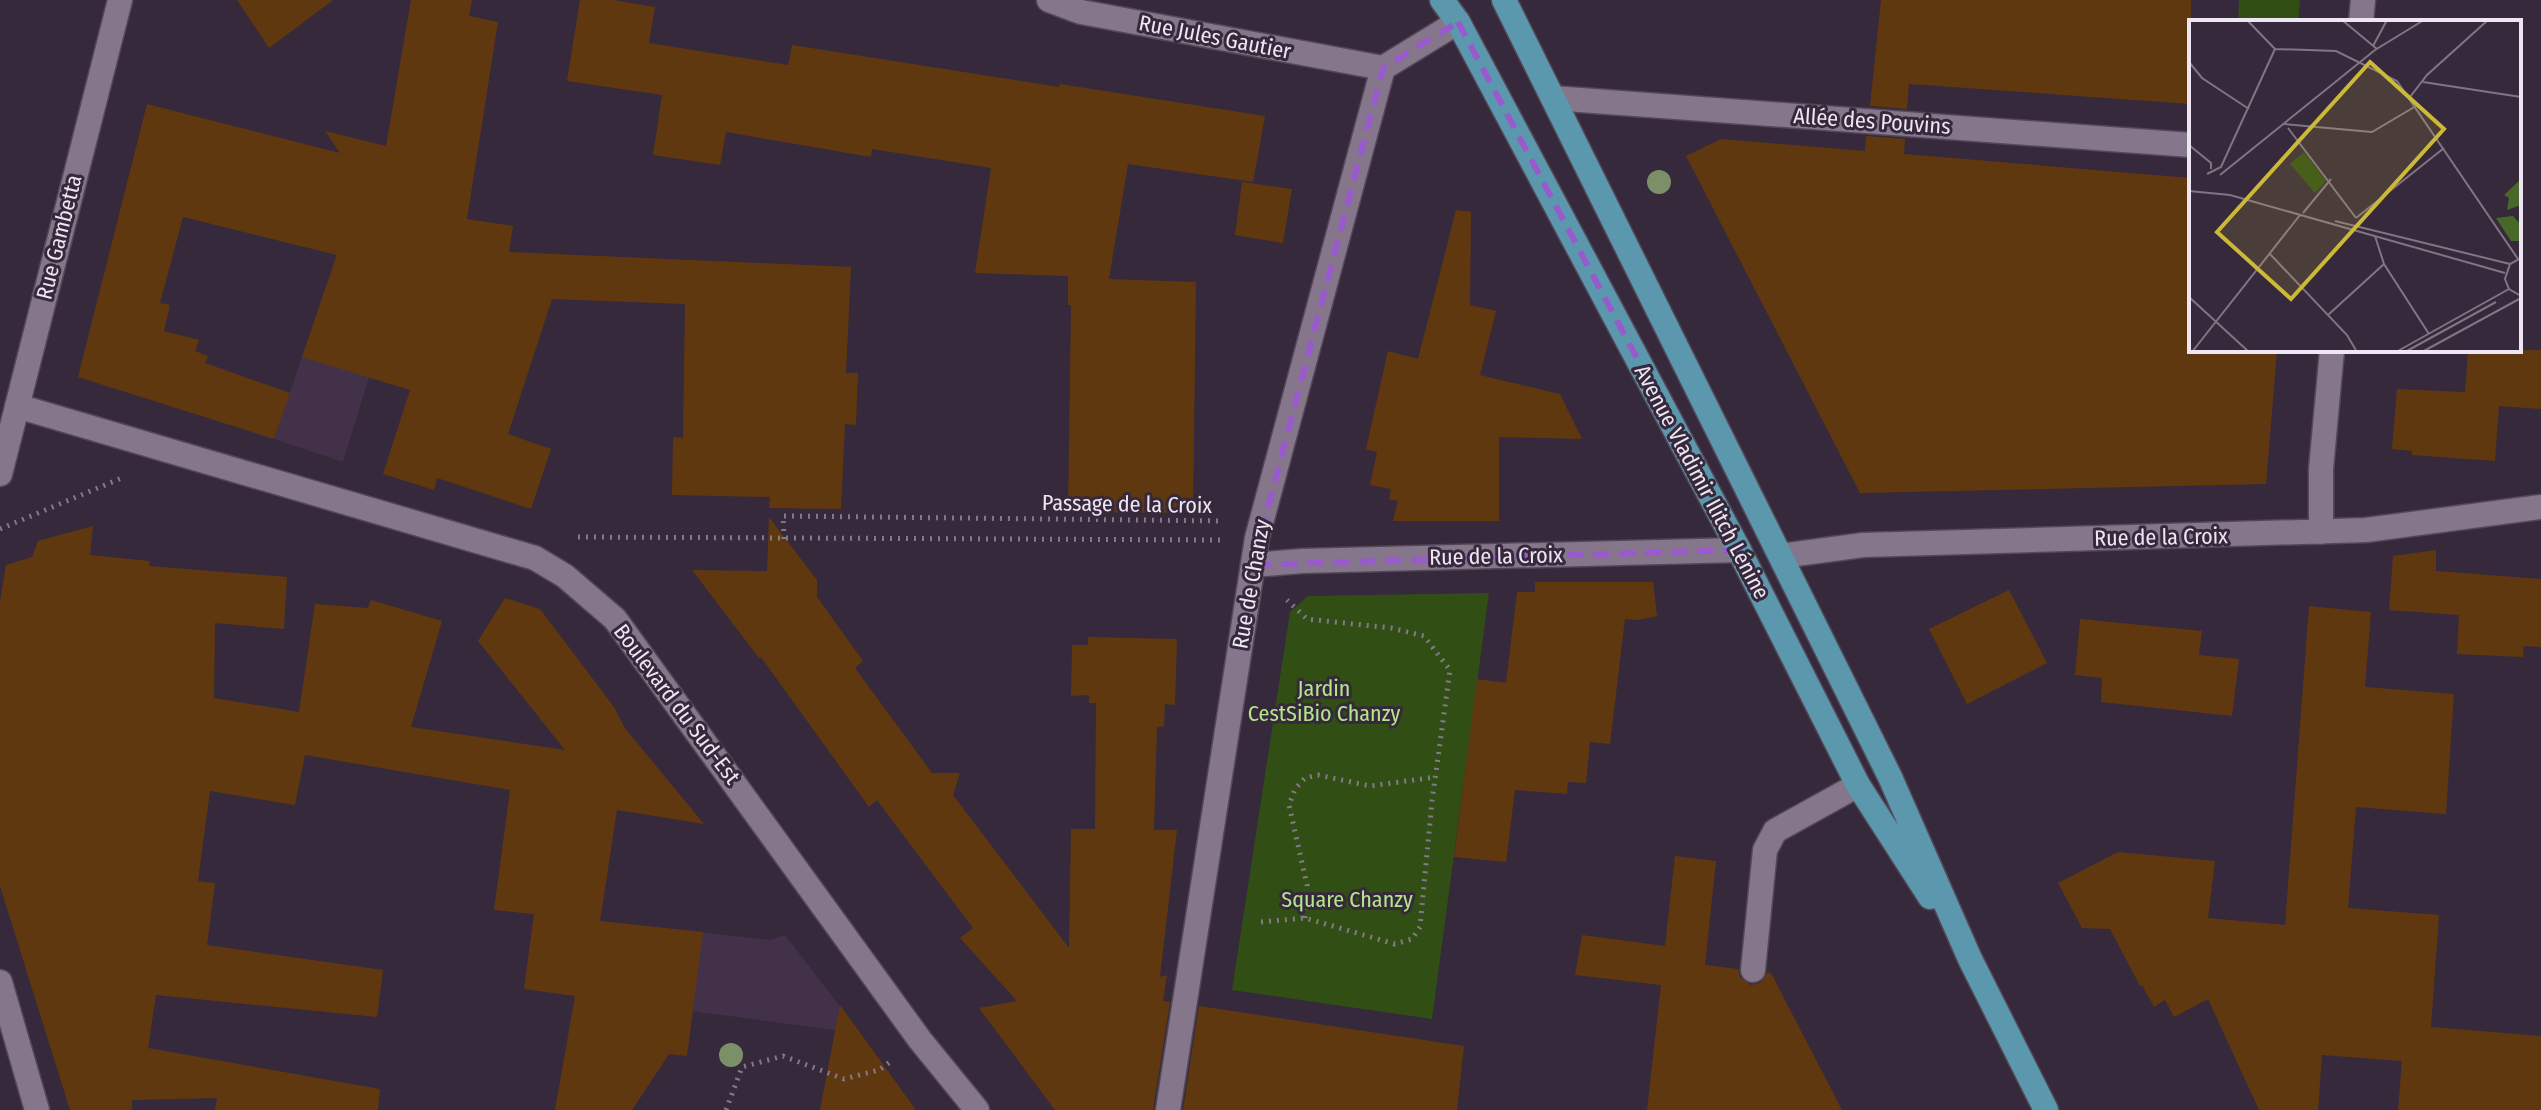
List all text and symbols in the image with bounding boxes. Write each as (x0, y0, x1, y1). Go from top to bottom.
street label: Rue Jules Gautier (1137, 9, 1294, 65)
inset map (2189, 20, 2521, 352)
street label: Allée des Pouvins (1793, 102, 1951, 140)
street label: Rue Gambetta (30, 172, 88, 302)
street label: Avenue Vladimir Ilitch Lénine (1629, 360, 1775, 604)
street label: Passage de la Croix (1042, 489, 1213, 519)
street label: Rue de Chanzy (1226, 517, 1276, 651)
street label: Rue de la Croix (2094, 522, 2228, 552)
street label: Rue de la Croix (1429, 541, 1563, 571)
street label: Boulevard du Sud-Est (608, 619, 746, 790)
park label: Jardin CestSiBio Chanzy (1248, 675, 1400, 727)
park label: Square Chanzy (1281, 886, 1413, 913)

